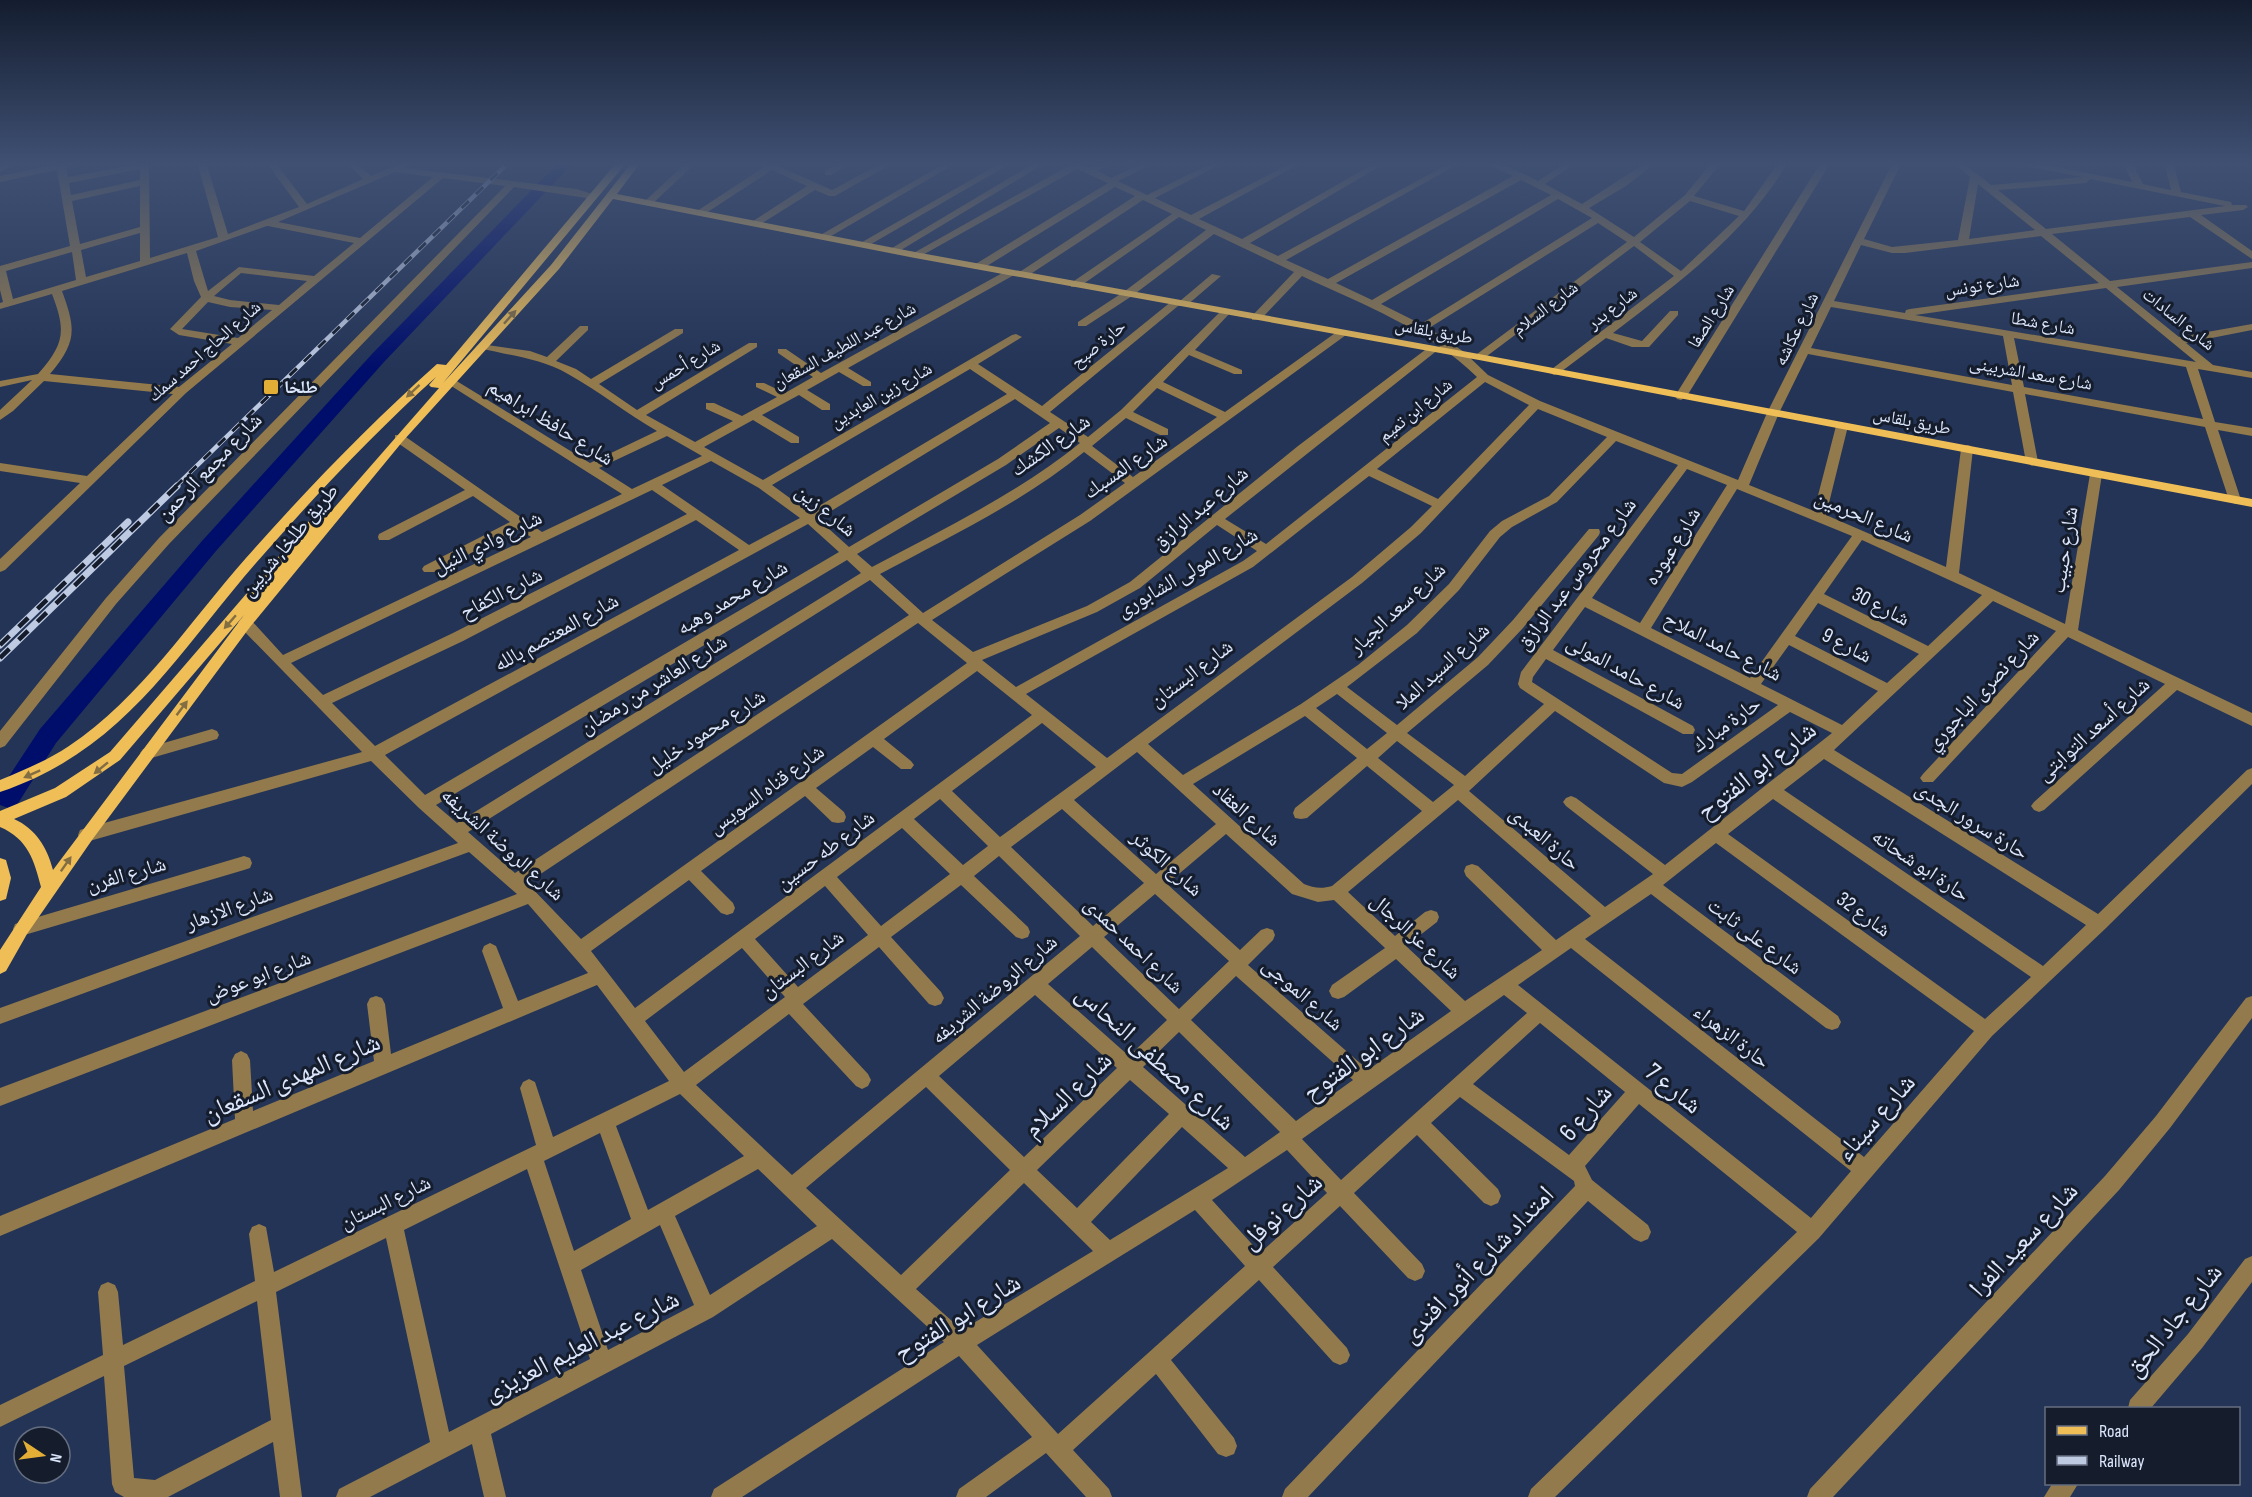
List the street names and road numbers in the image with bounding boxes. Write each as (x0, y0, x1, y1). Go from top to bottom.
street label: شارع تونس (1944, 270, 2021, 301)
street label: شارع السلام (1508, 277, 1583, 341)
street label: شارع الصفا (1684, 281, 1739, 352)
street label: شارع بدر (1582, 283, 1642, 335)
street label: شارع السادات (2138, 284, 2219, 355)
street label: شارع عكاشه (1770, 289, 1823, 369)
street label: شارع الحاج احمد سمك (143, 297, 266, 407)
street label: شارع عبد اللطيف السقعان (769, 297, 919, 393)
street label: شارع شطا (2009, 308, 2077, 339)
street label: طريق بلقاس (1393, 314, 1475, 349)
street label: حارة صبح (1067, 316, 1131, 374)
street label: شارع أحمس (646, 335, 724, 394)
street label: شارع سعد الشربينى (1968, 352, 2094, 395)
street label: شارع زين العابدين (827, 358, 936, 433)
street label: شارع حافظ ابراهيم (483, 374, 618, 472)
street label: شارع ابن تميم (1374, 374, 1457, 447)
street label: طريق بلقاس (1871, 404, 1953, 439)
street label: شارع مجمع الرحمن (151, 408, 267, 527)
street label: شارع الكشك (1006, 409, 1095, 482)
street label: شارع المسبك (1078, 428, 1172, 504)
street label: شارع عبد الرازق (1147, 461, 1254, 556)
street label: شارع زين (790, 478, 861, 542)
street label: طريق طلخا, شربين (235, 479, 344, 602)
street label: شارع الحرمين (1811, 485, 1917, 548)
street label: شارع محروس عبد الرازق (1511, 493, 1642, 655)
street label: شارع عبوده (1639, 503, 1706, 590)
street label: شارع وادي النيل (428, 505, 547, 583)
street label: شارع حبيب (2045, 505, 2084, 595)
street label: شارع المولى الشابورى (1112, 522, 1262, 623)
street label: شارع محمد وهبه (672, 555, 792, 640)
street label: شارع سعد الجيار (1343, 557, 1451, 660)
street label: شارع الكفاح (456, 562, 547, 625)
street label: شارع 30 (1848, 581, 1914, 632)
street label: شارع المعتصم بالله (490, 588, 623, 678)
street label: شارع حامد الملاح (1660, 606, 1786, 687)
street label: شارع السيد الملا (1390, 617, 1495, 715)
street label: شارع 9 (1818, 622, 1876, 669)
street label: شارع نصرى الباجوري (1920, 625, 2047, 758)
street label: شارع العاشر من رمضان (575, 629, 732, 740)
street label: شارع حامد المولى (1562, 630, 1689, 715)
street label: شارع البستان (1145, 634, 1238, 713)
street label: شارع أسعد التوابتى (2031, 672, 2155, 787)
street label: شارع محمود خليل (643, 684, 770, 779)
street label: حارة مبارك (1687, 691, 1766, 758)
street label: شارع ابو الفتوح (1691, 715, 1823, 827)
street label: شارع قناه السويس (703, 739, 829, 840)
street label: حارة سرور الجدى (1911, 776, 2033, 865)
street label: شارع العقاد (1207, 777, 1286, 852)
street label: شارع الروضة الشريفه (436, 783, 569, 906)
street label: حارة العبدى (1504, 801, 1585, 876)
street label: شارع طه حسين (771, 805, 880, 896)
street label: شارع الكوثر (1125, 824, 1208, 902)
street label: حارة ابو شحاته (1867, 824, 1974, 907)
street label: شارع الفرن (83, 851, 169, 898)
street label: شارع الازهار (181, 881, 276, 936)
street label: شارع 32 (1832, 886, 1896, 942)
street label: شارع عز الرجال (1365, 888, 1466, 985)
street label: شارع احمد حمدى (1079, 892, 1189, 999)
street label: شارع على ثابت (1702, 893, 1807, 980)
street label: شارع البستان (756, 925, 849, 1004)
street label: شارع الروضة الشريفه (926, 929, 1063, 1049)
street label: شارع ابو عوض (202, 945, 314, 1008)
street label: شارع الموجى (1257, 952, 1348, 1036)
street label: شارع مصطفى النحاس (1069, 978, 1241, 1138)
street label: حارة الزهراء (1689, 999, 1775, 1074)
street label: شارع ابو الفتوح (1297, 1000, 1431, 1109)
street label: شارع المهدى السقعان (198, 1027, 385, 1130)
street label: شارع السلام (1017, 1045, 1119, 1146)
street label: شارع 7 (1638, 1057, 1708, 1121)
street label: شارع سيناء (1830, 1068, 1922, 1168)
street label: شارع 6 (1553, 1078, 1619, 1148)
street label: شارع نوفل (1235, 1167, 1329, 1257)
street label: شارع البستان (336, 1170, 435, 1235)
street label: شارع سعيد الفرا (1963, 1176, 2085, 1304)
street label: امتداد شارع أنور افندى (1394, 1179, 1561, 1350)
street label: شارع جاد الحق (2119, 1258, 2229, 1384)
street label: شارع ابو الفتوح (889, 1267, 1027, 1369)
street label: شارع عبد العليم العزيزى (479, 1284, 685, 1409)

